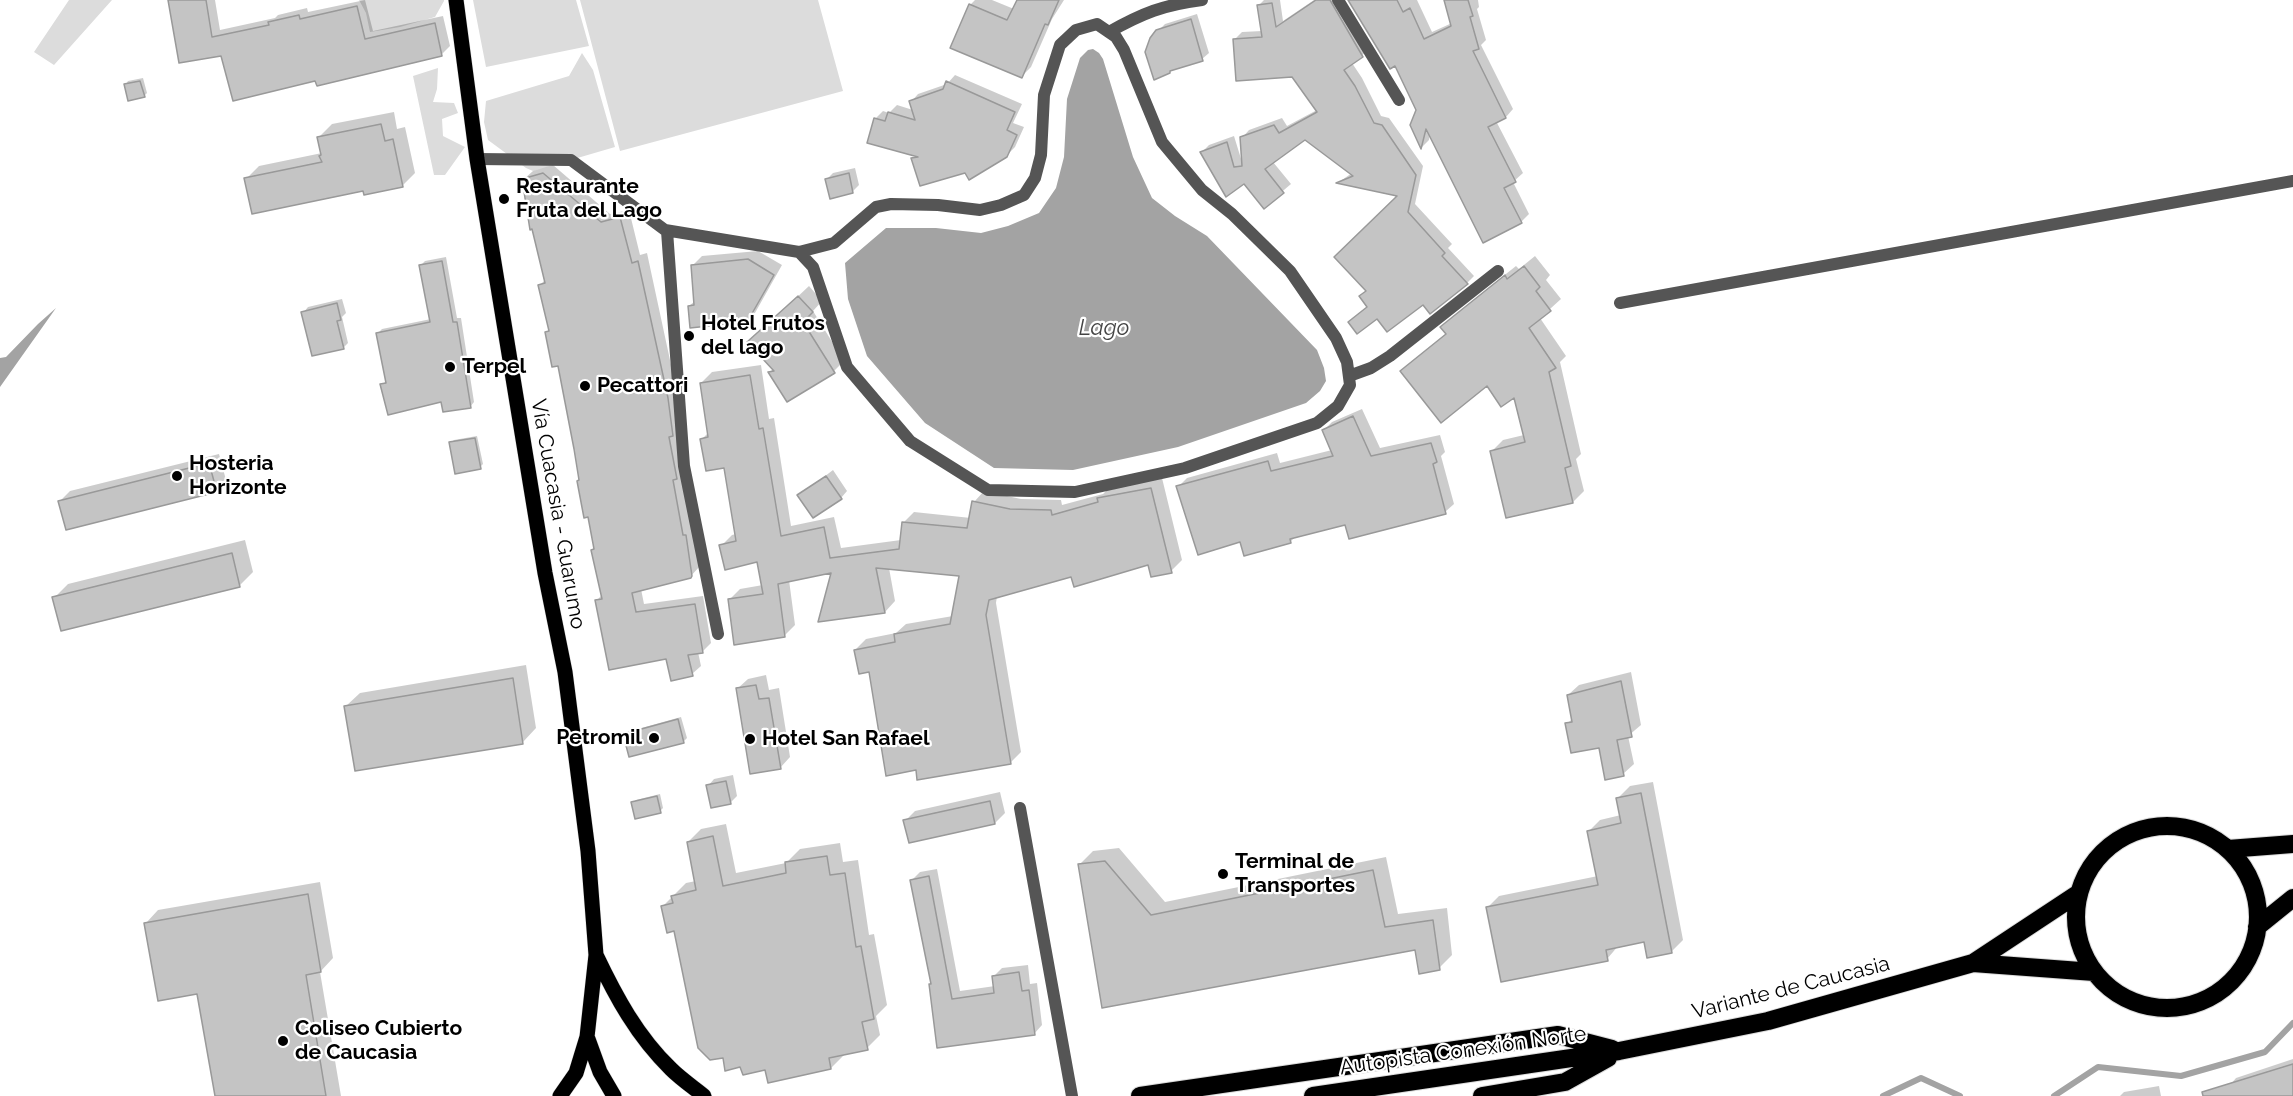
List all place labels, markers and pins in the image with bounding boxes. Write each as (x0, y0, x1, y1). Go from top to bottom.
place label: Restaurante Fruta del Lago (516, 174, 662, 224)
marker: Restaurante Fruta del Lago (497, 192, 511, 206)
place label: Hotel Frutos del lago (701, 311, 825, 361)
marker: Hotel Frutos del lago (682, 329, 696, 343)
place label: Terpel (462, 354, 526, 380)
marker: Terpel (443, 360, 457, 374)
place label: Pecattori (597, 373, 688, 399)
marker: Pecattori (578, 379, 592, 393)
place label: Hosteria Horizonte (189, 451, 287, 501)
marker: Hosteria Horizonte (170, 469, 184, 483)
place label: Petromil (556, 725, 642, 751)
place label: Hotel San Rafael (762, 726, 930, 752)
marker: Petromil (647, 731, 661, 745)
marker: Hotel San Rafael (743, 732, 757, 746)
place label: Terminal de Transportes (1235, 849, 1355, 899)
marker: Terminal de Transportes (1216, 867, 1230, 881)
place label: Coliseo Cubierto de Caucasia (295, 1016, 462, 1066)
marker: Coliseo Cubierto de Caucasia (276, 1034, 290, 1048)

